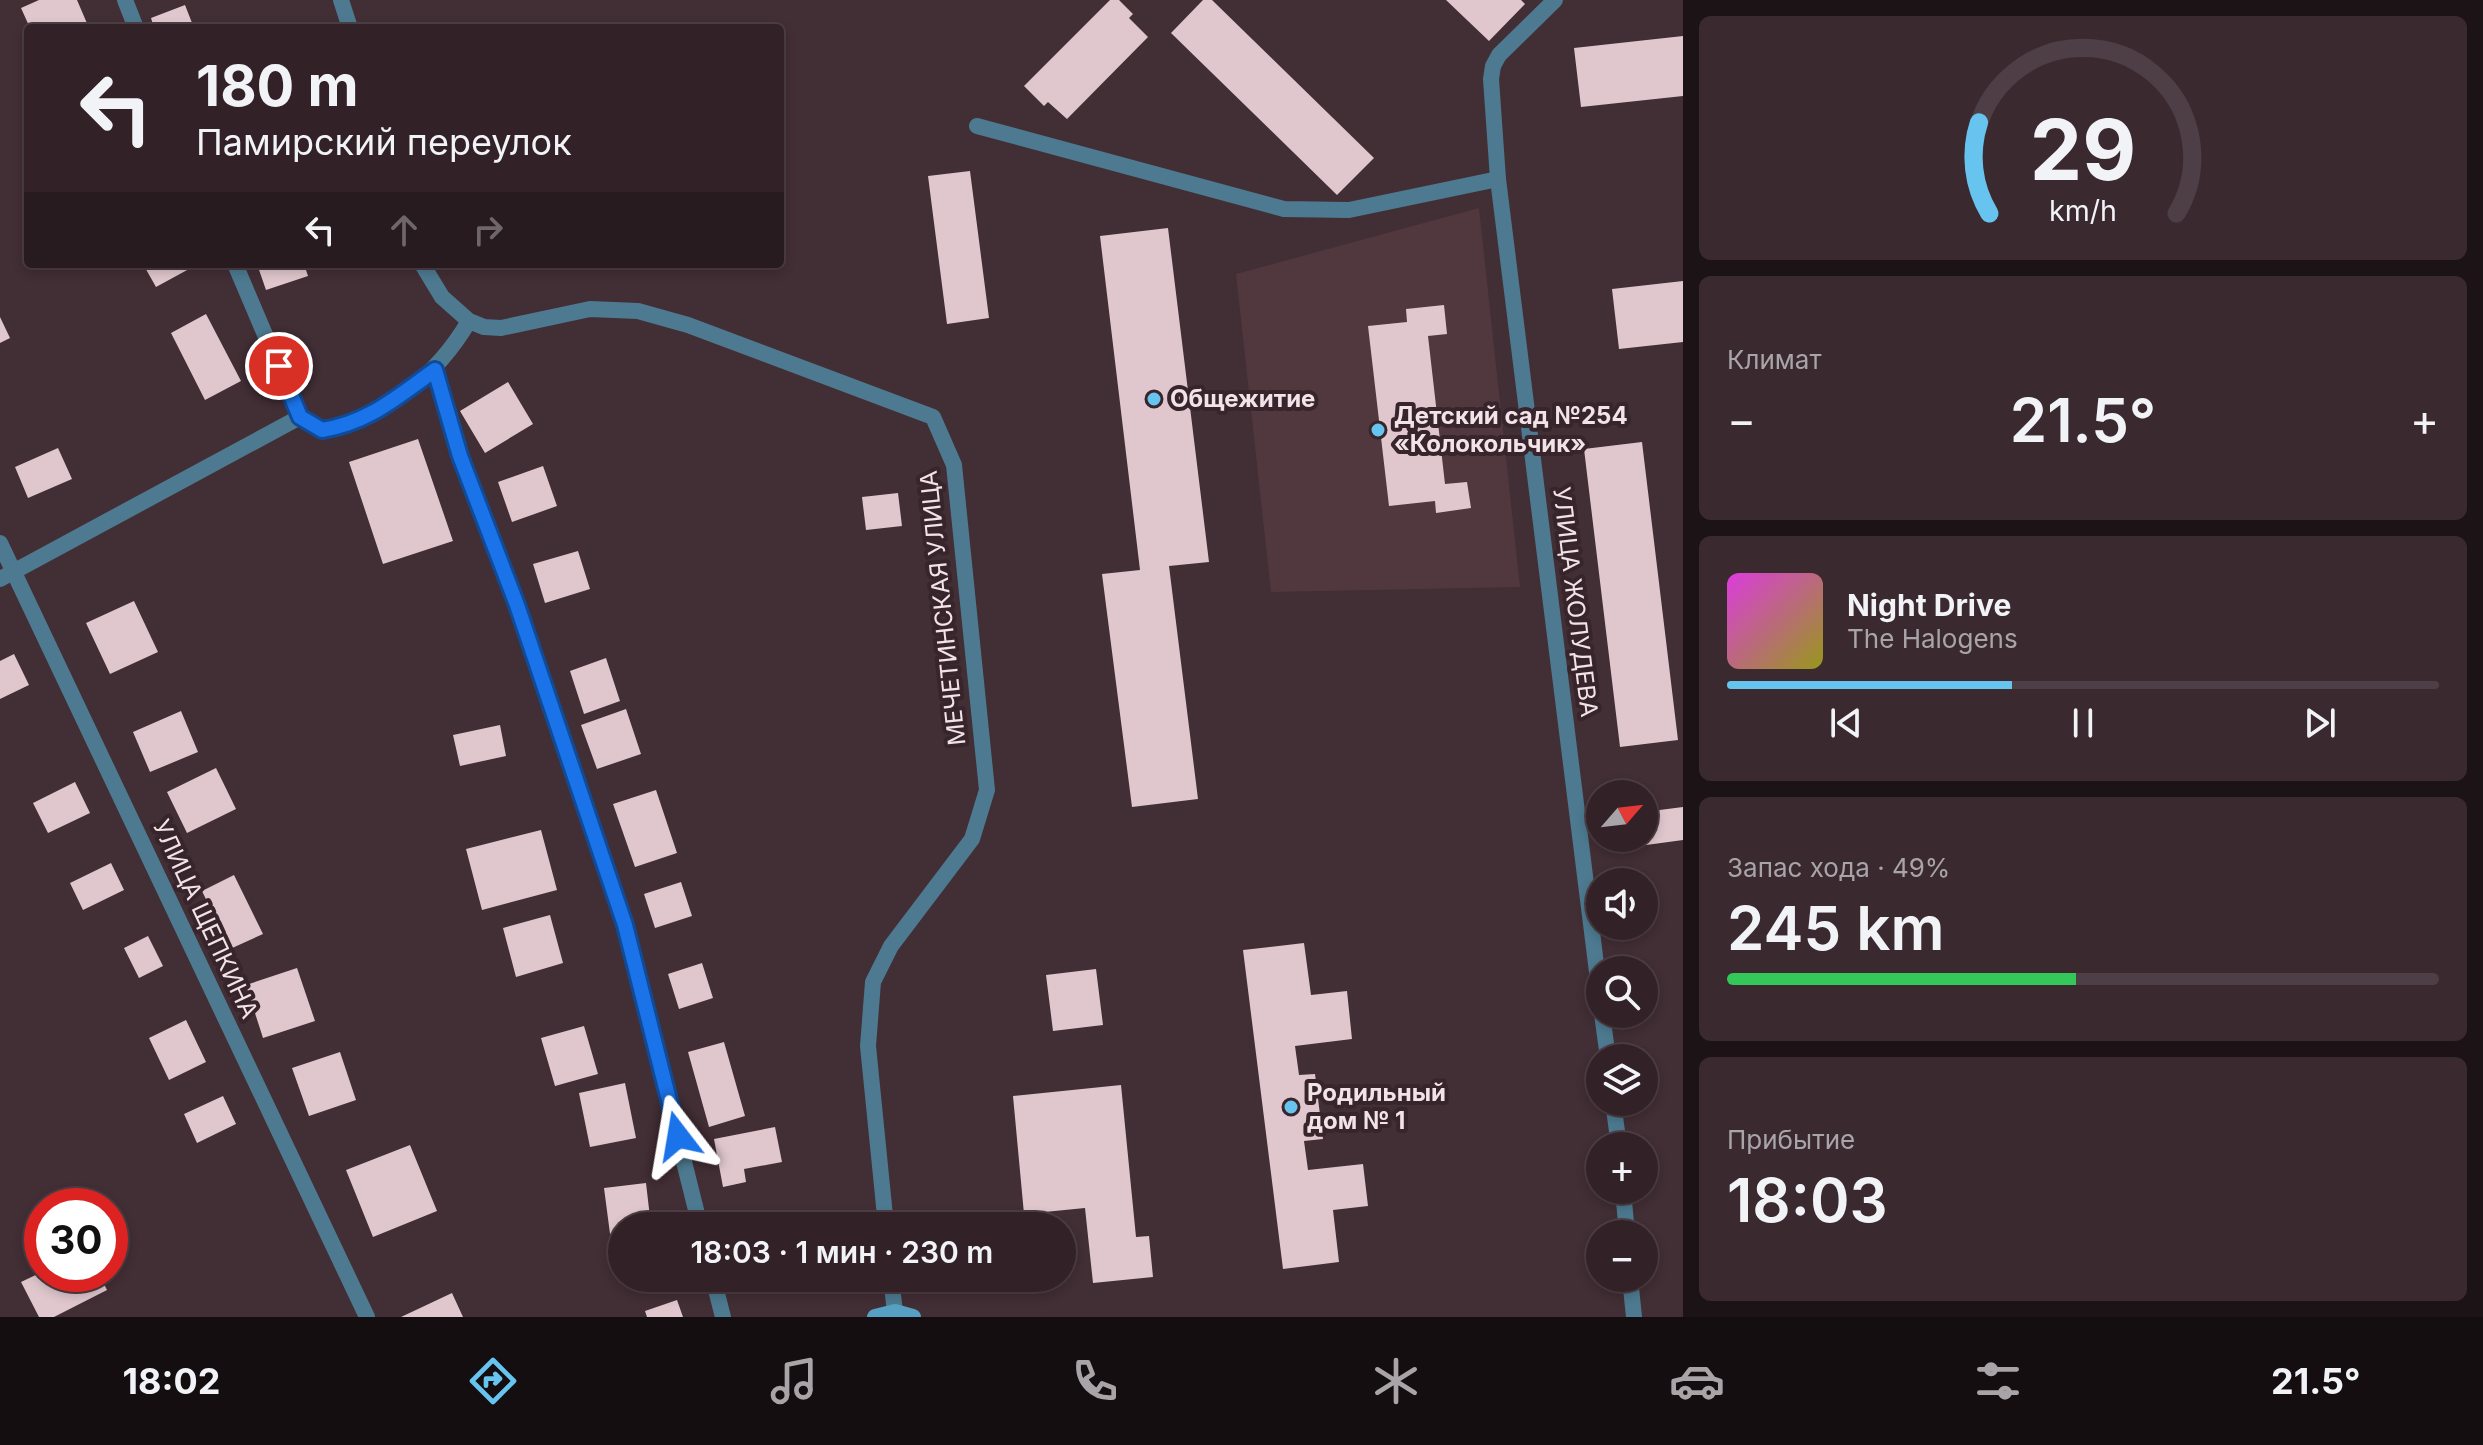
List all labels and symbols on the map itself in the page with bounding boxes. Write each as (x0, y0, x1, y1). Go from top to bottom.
pin (245, 332, 313, 400)
place label: Общежитие (1170, 384, 1315, 413)
marker: Общежитие (1145, 390, 1163, 408)
place label: Детский сад №254 «Колокольчик» (1394, 401, 1628, 458)
marker: Детский сад №254 «Колокольчик» (1369, 421, 1387, 439)
street label: МЕЧЕТИНСКАЯ УЛИЦА (914, 469, 971, 747)
street label: УЛИЦА ЖОЛУДЕВА (1547, 485, 1604, 719)
north arrow (1586, 780, 1658, 852)
street label: УЛИЦА ЩЕПКИНА (147, 815, 264, 1023)
place label: Родильный дом № 1 (1307, 1078, 1446, 1135)
position arrow (636, 1094, 720, 1178)
marker: Родильный дом № 1 (1282, 1098, 1300, 1116)
speed limit sign: 30 (24, 1188, 128, 1292)

